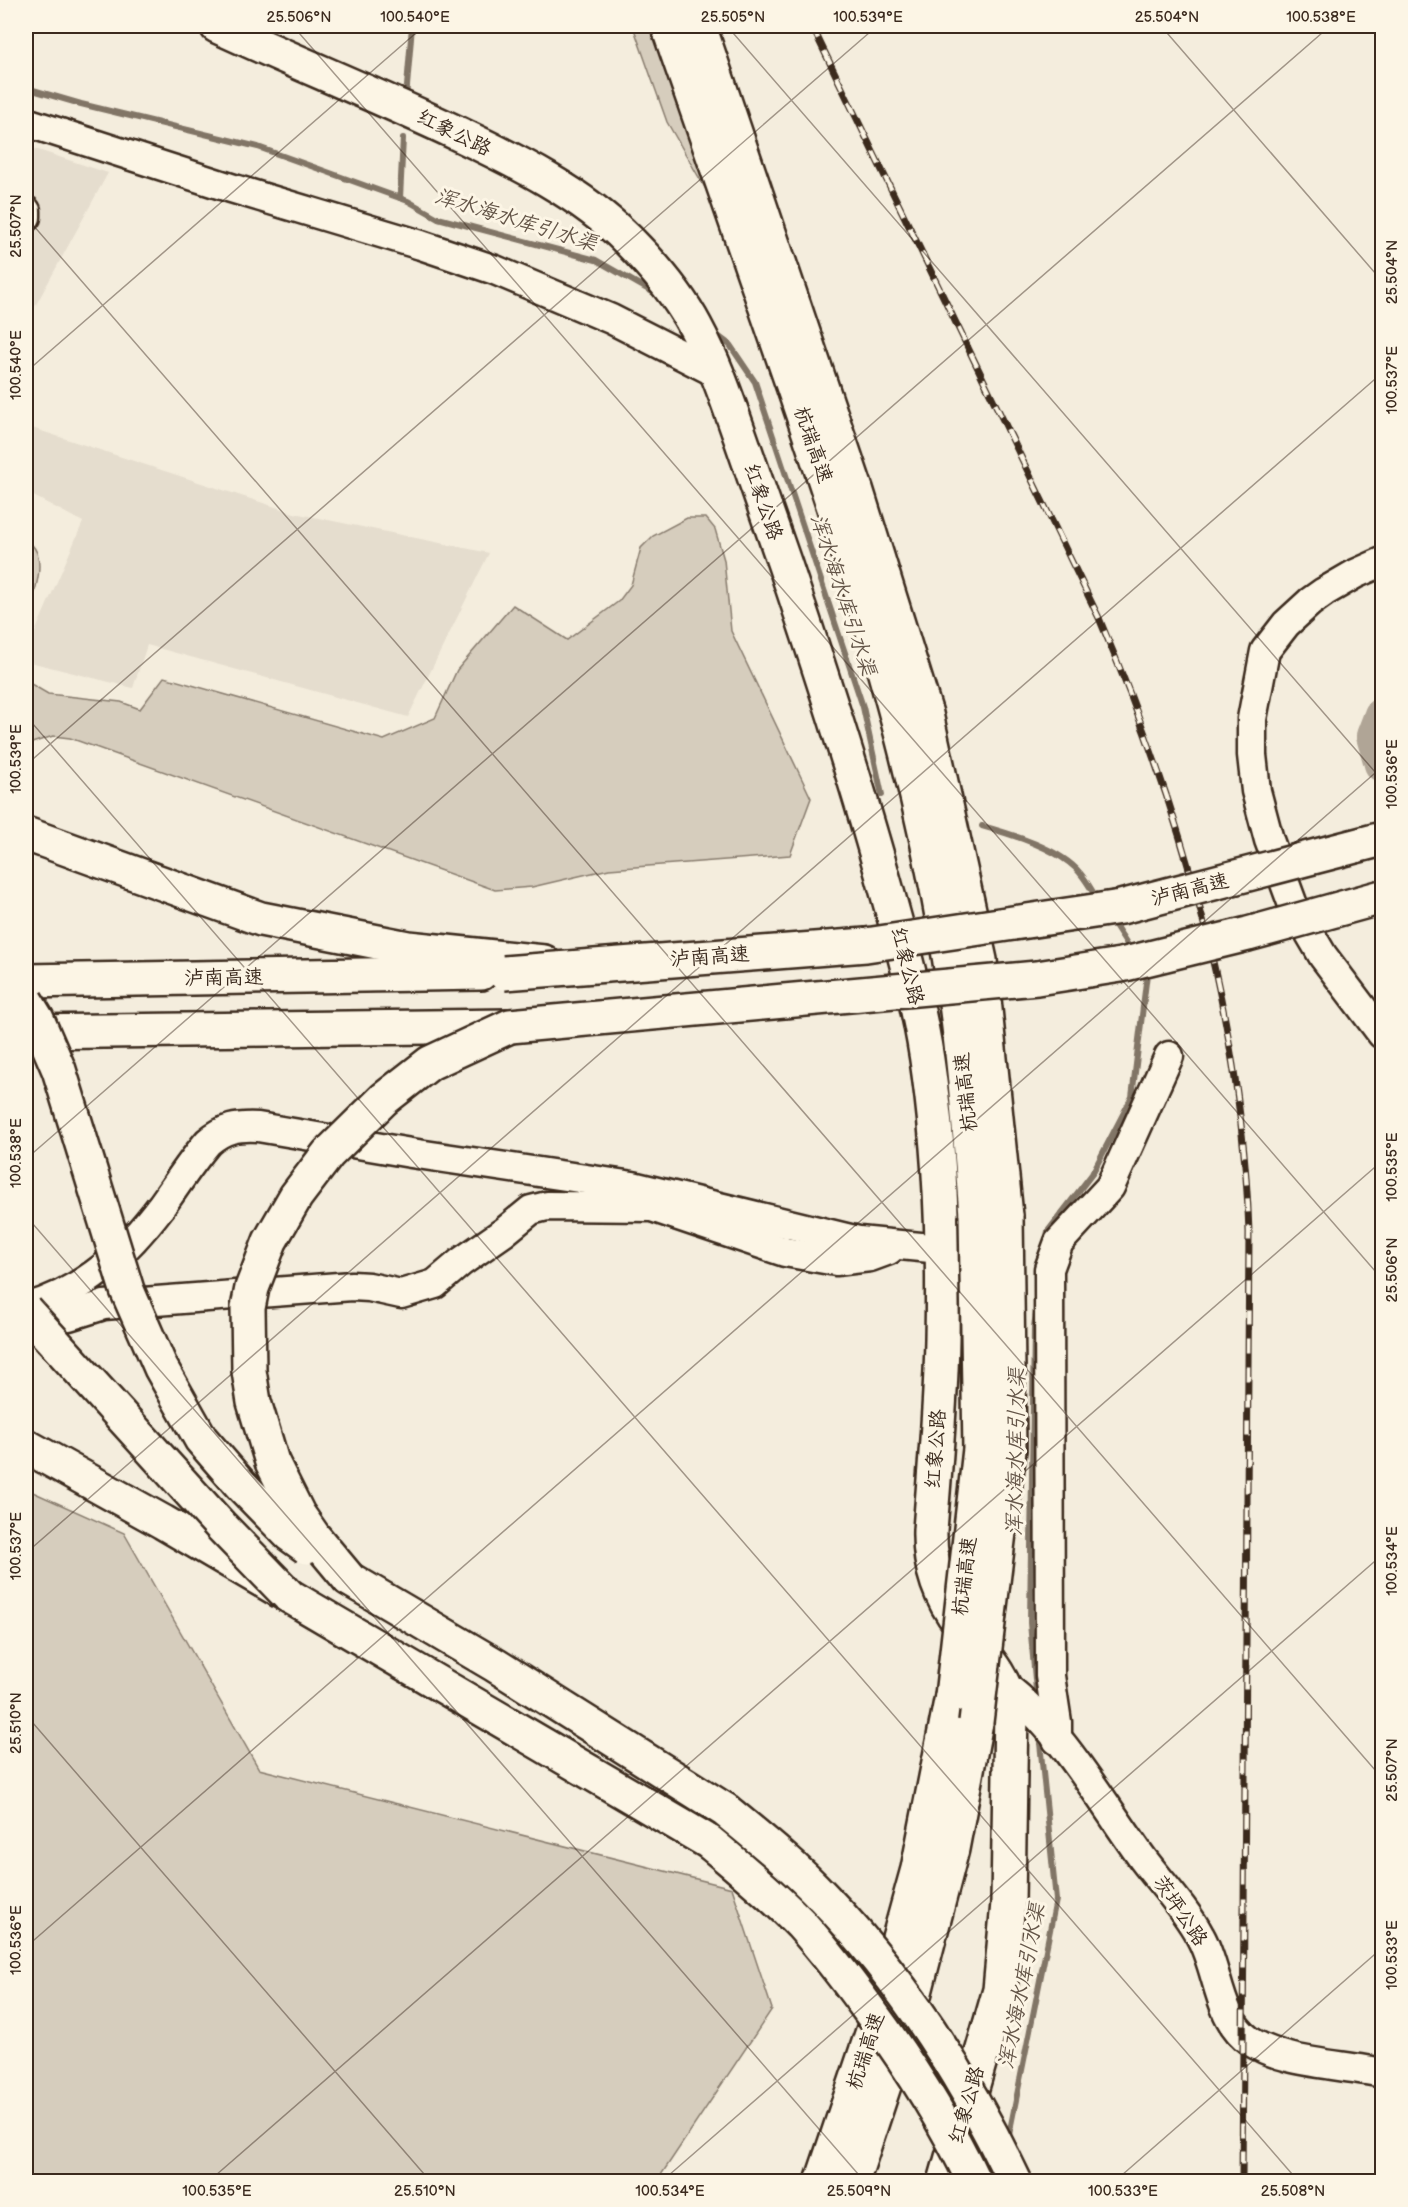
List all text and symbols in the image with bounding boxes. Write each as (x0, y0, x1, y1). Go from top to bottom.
text: 25.506°N (267, 8, 331, 27)
text: 100.540°E (380, 8, 450, 27)
text: 25.505°N (701, 8, 765, 27)
text: 100.539°E (833, 8, 903, 27)
text: 25.504°N (1135, 8, 1199, 27)
text: 100.538°E (1286, 8, 1356, 27)
street label: 红象公路 (413, 105, 496, 162)
water label: 浑水海水库引水渠 (432, 183, 602, 257)
text: 25.507°N (7, 194, 26, 258)
text: 25.504°N (1383, 240, 1402, 304)
text: 100.540°E (7, 330, 26, 400)
text: 100.537°E (1383, 346, 1402, 414)
street label: 杭瑞高速 (789, 403, 837, 487)
street label: 红象公路 (739, 460, 788, 545)
water label: 浑水海水库引水渠 (805, 511, 881, 681)
text: 100.539°E (7, 724, 26, 794)
text: 100.536°E (1383, 739, 1402, 809)
street label: 泸南高速 (1148, 869, 1232, 911)
street label: 红象公路 (886, 924, 929, 1009)
street label: 泸南高速 (669, 942, 751, 972)
street label: 泸南高速 (184, 965, 264, 991)
street label: 杭瑞高速 (950, 1051, 982, 1133)
text: 100.538°E (7, 1118, 26, 1188)
text: 100.535°E (1383, 1132, 1402, 1202)
text: 25.506°N (1383, 1238, 1402, 1302)
water label: 浑水海水库引水渠 (1002, 1366, 1030, 1536)
street label: 红象公路 (921, 1407, 951, 1490)
text: 100.537°E (7, 1512, 26, 1580)
text: 100.534°E (1383, 1526, 1402, 1596)
street label: 杭瑞高速 (948, 1535, 982, 1617)
text: 25.510°N (7, 1692, 26, 1754)
text: 25.507°N (1383, 1738, 1402, 1802)
street label: 茨坪公路 (1148, 1871, 1213, 1952)
water label: 浑水海水库引水渠 (994, 1899, 1051, 2071)
text: 100.536°E (7, 1905, 26, 1975)
text: 100.533°E (1383, 1920, 1402, 1990)
street label: 杭瑞高速 (842, 2009, 890, 2093)
street label: 红象公路 (944, 2062, 990, 2147)
text: 100.535°E (182, 2182, 252, 2201)
text: 25.510°N (394, 2182, 456, 2201)
text: 100.534°E (635, 2182, 705, 2201)
text: 25.509°N (827, 2182, 891, 2201)
text: 100.533°E (1088, 2182, 1158, 2201)
text: 25.508°N (1261, 2182, 1325, 2201)

